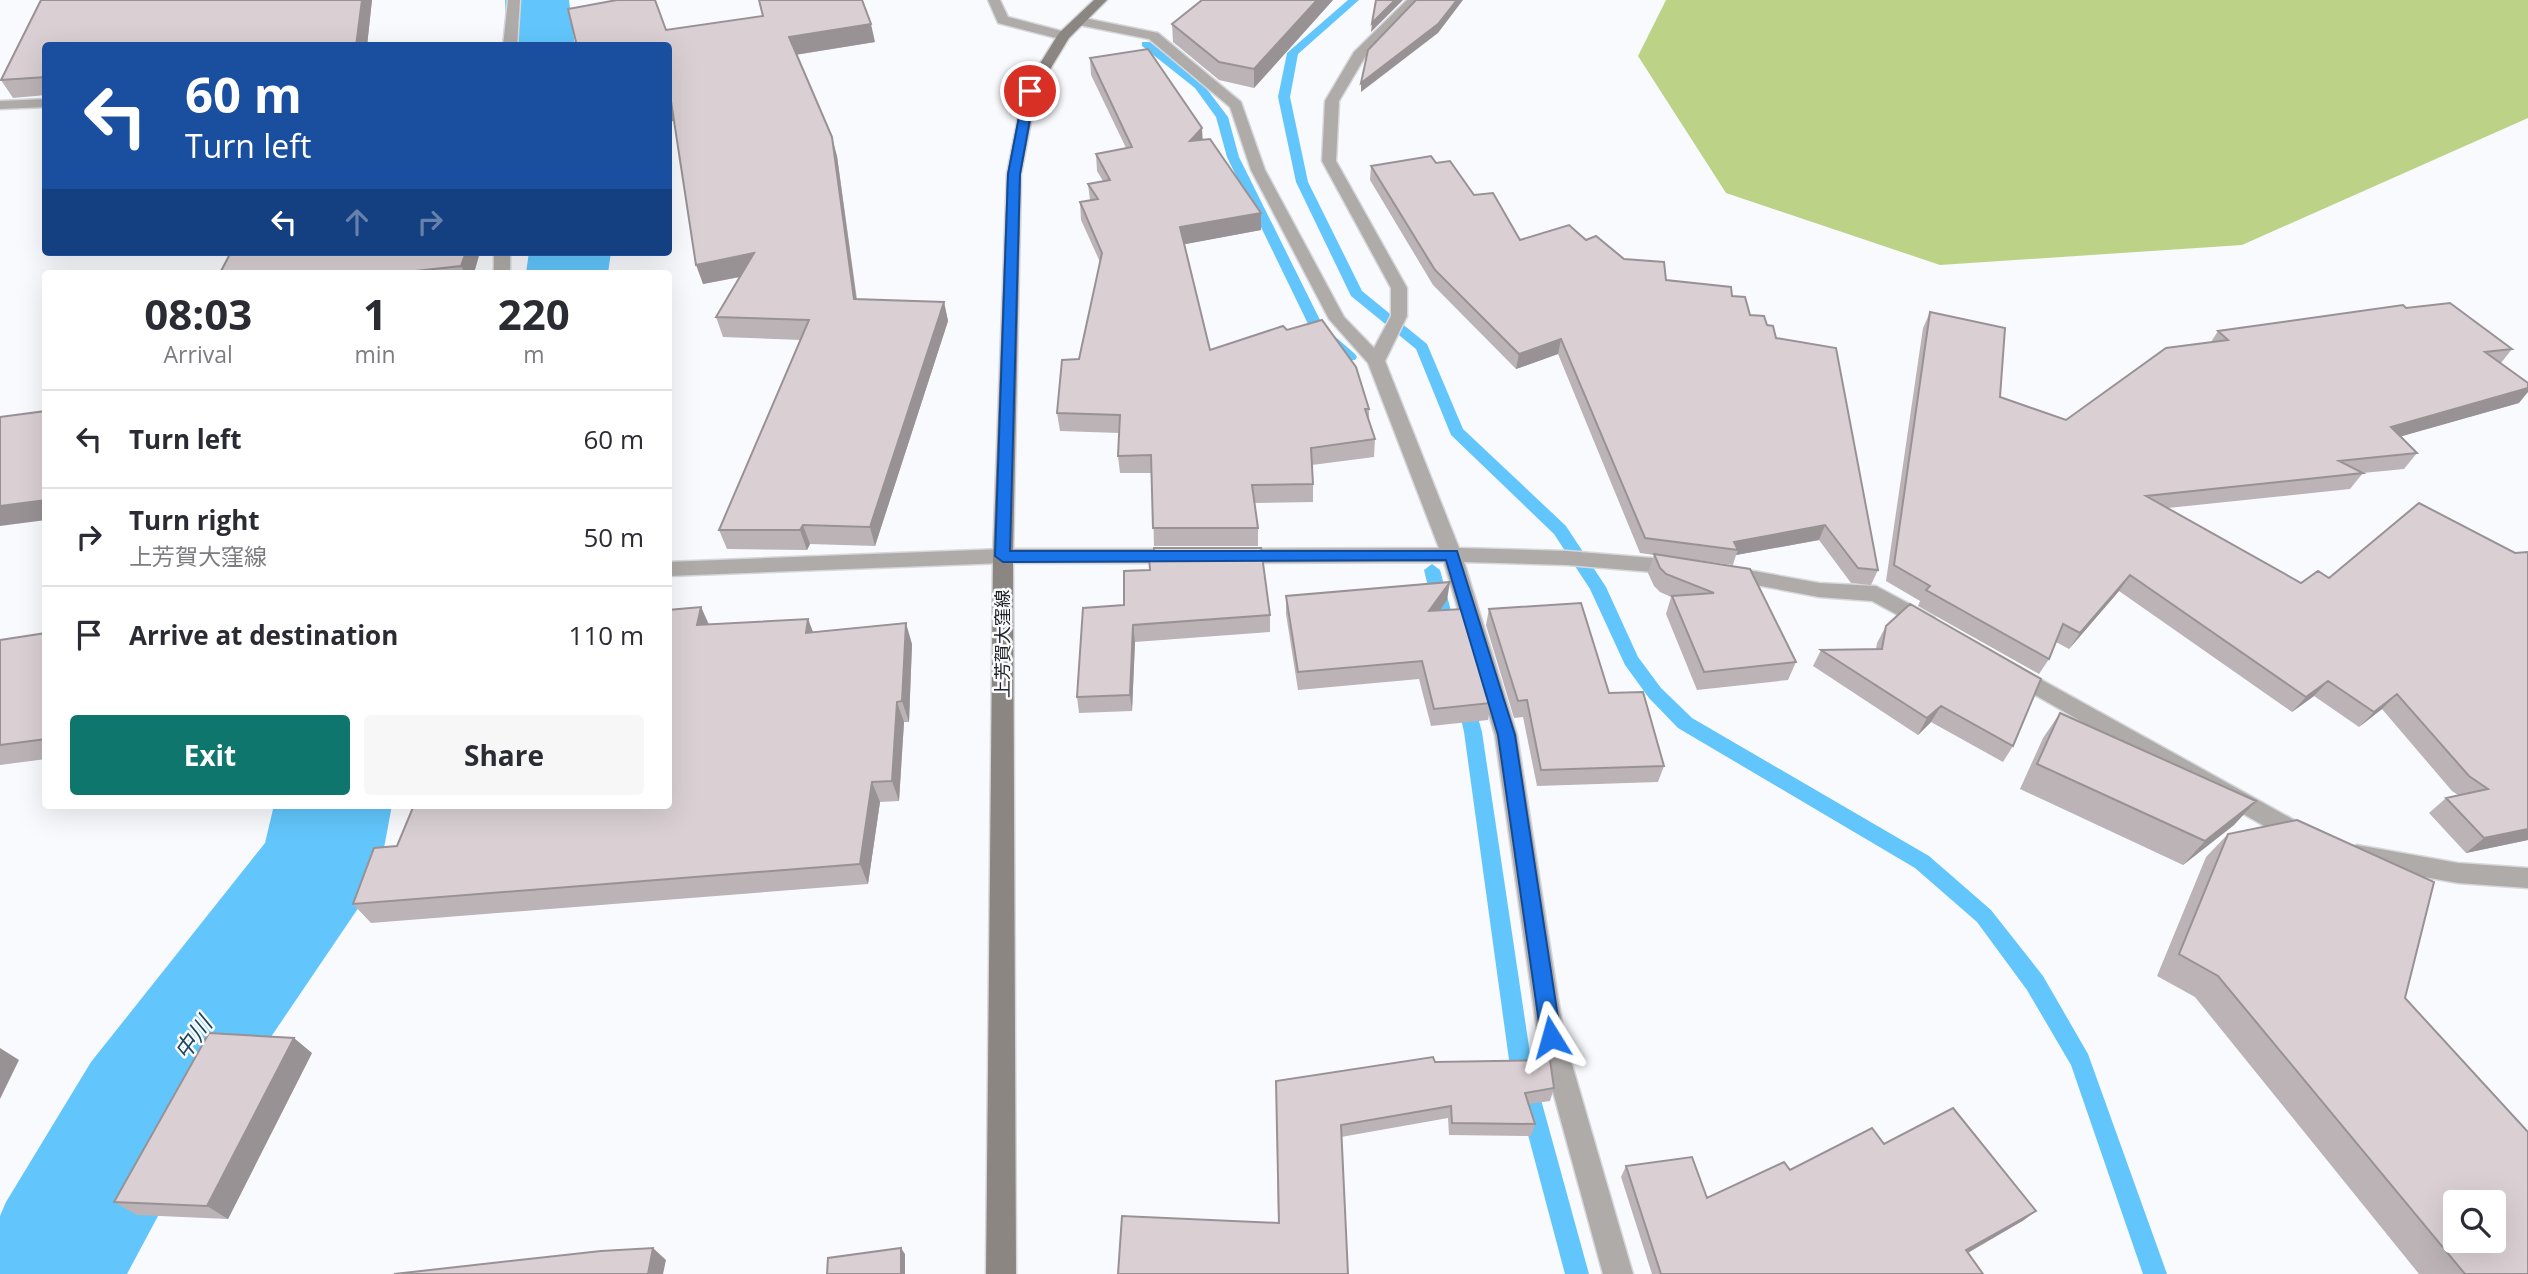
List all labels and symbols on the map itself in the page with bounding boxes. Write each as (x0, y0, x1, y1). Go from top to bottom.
pin (1000, 61, 1060, 121)
street label: 上芳賀大窪線 (990, 590, 1014, 698)
position arrow (1514, 1000, 1588, 1074)
water label: 中川 (166, 1007, 220, 1065)

